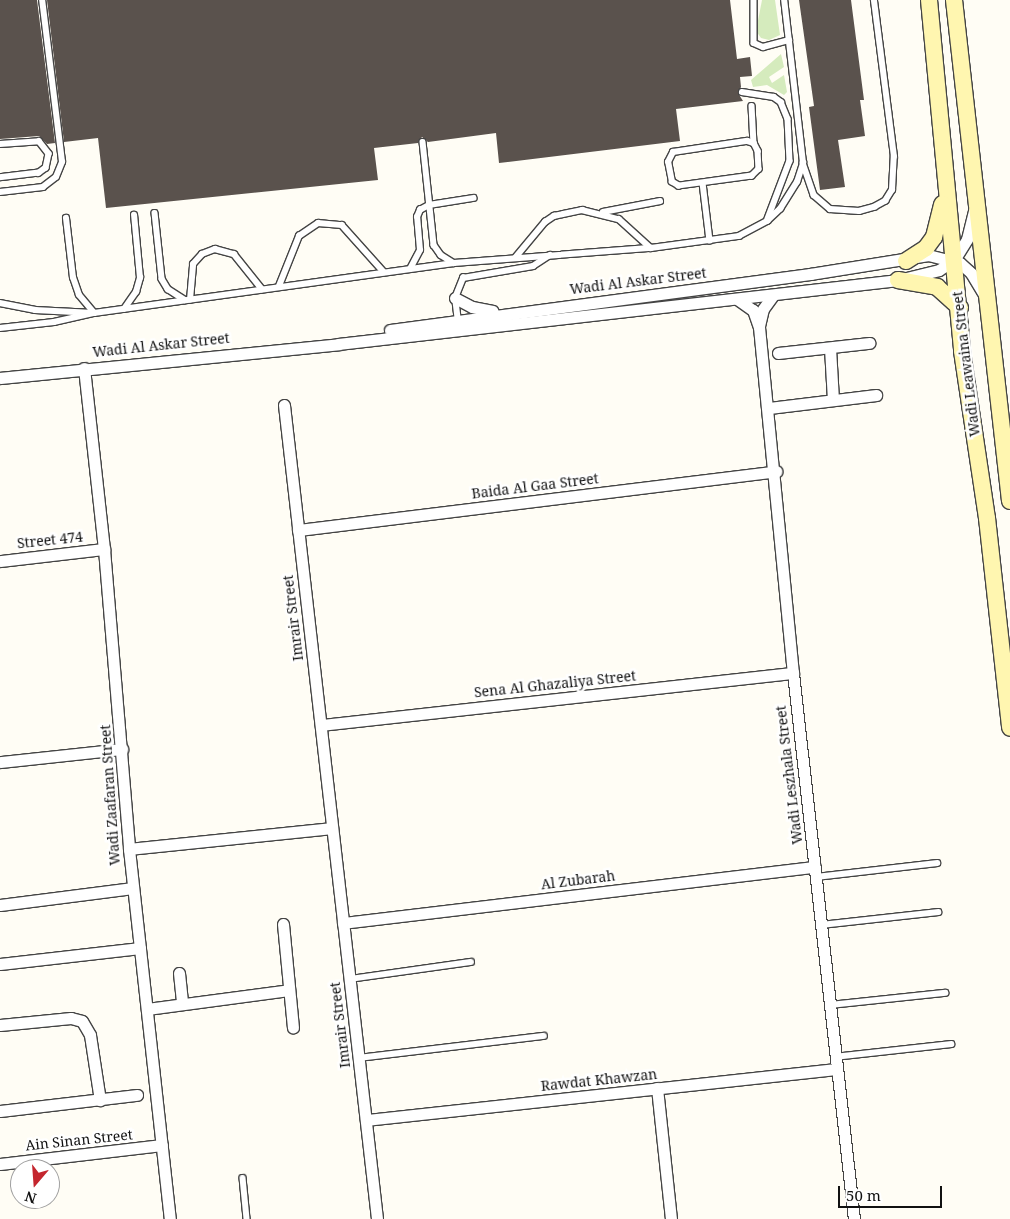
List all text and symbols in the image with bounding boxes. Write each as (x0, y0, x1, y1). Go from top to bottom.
street label: Wadi Al Askar Street (569, 264, 707, 298)
street label: Wadi Leawaina Street (949, 290, 983, 438)
street label: Wadi Al Askar Street (92, 329, 230, 361)
street label: Baida Al Gaa Street (470, 470, 600, 502)
street label: Street 474 (16, 528, 84, 552)
street label: Imrair Street (279, 574, 307, 662)
street label: Sena Al Ghazaliya Street (473, 667, 637, 701)
street label: Wadi Leszhala Street (772, 705, 806, 845)
street label: Wadi Zaafaran Street (97, 724, 123, 866)
street label: Al Zubarah (540, 867, 616, 893)
street label: Imrair Street (326, 981, 354, 1069)
street label: Rawdat Khawzan (540, 1066, 658, 1094)
street label: Ain Sinan Street (25, 1126, 133, 1154)
north arrow (10, 1159, 60, 1209)
scale bar (840, 1176, 944, 1208)
text: 50 m (846, 1185, 881, 1205)
text: N (22, 1187, 39, 1209)

